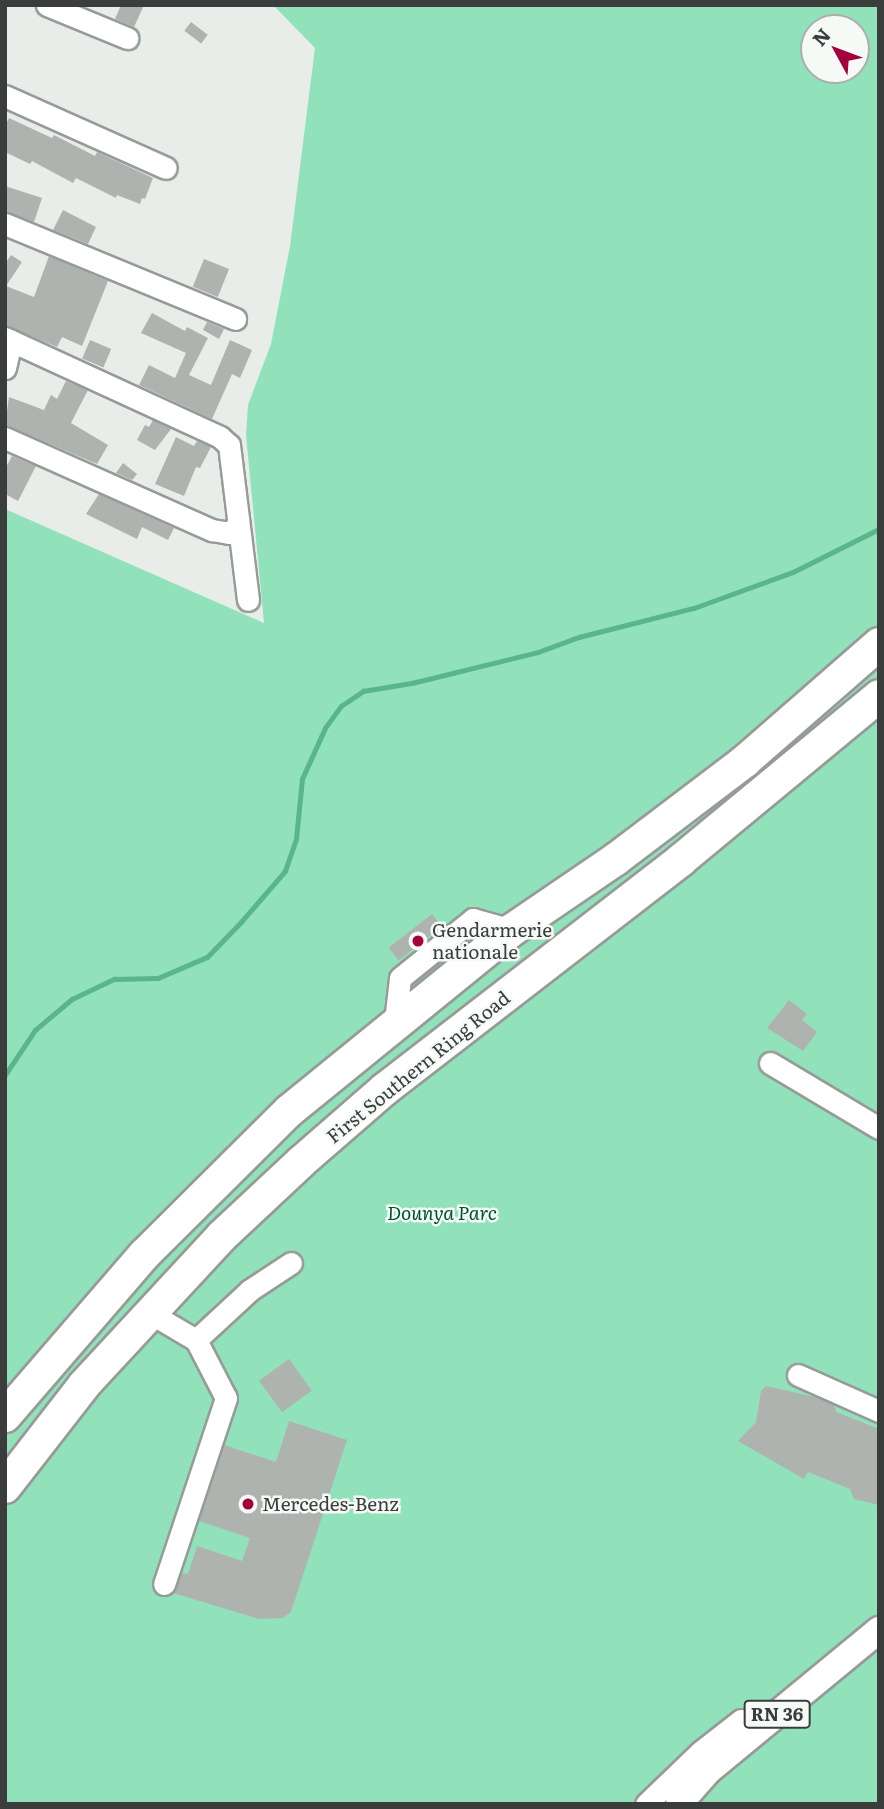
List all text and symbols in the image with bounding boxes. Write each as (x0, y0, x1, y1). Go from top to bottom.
north arrow (800, 14, 870, 84)
text: N (805, 21, 836, 52)
place label: Gendarmerie nationale (432, 919, 552, 963)
marker: Gendarmerie nationale (410, 933, 426, 949)
street label: First Southern Ring Road (322, 986, 514, 1148)
park label: Dounya Parc (387, 1202, 497, 1224)
place label: Mercedes-Benz (262, 1493, 399, 1515)
marker: Mercedes-Benz (240, 1496, 256, 1512)
road number: RN 36 (742, 1700, 812, 1728)

